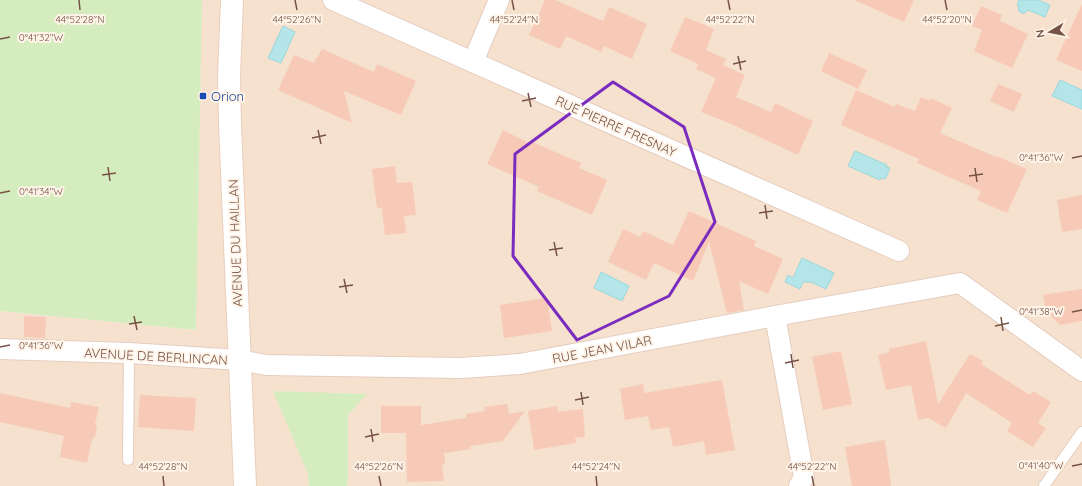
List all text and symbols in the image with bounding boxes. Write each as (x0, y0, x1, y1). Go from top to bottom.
north arrow (1030, 12, 1070, 52)
text: 44°52'28"N (56, 13, 104, 26)
text: 44°52'26"N (273, 13, 321, 26)
text: 44°52'24"N (490, 13, 538, 26)
text: 44°52'22"N (706, 13, 754, 26)
text: 44°52'20"N (922, 13, 972, 26)
text: N (1033, 29, 1048, 39)
text: 0°41'32"W (19, 31, 64, 44)
place label: Orion (211, 88, 244, 104)
marker: Orion (198, 91, 208, 101)
street label: RUE PIERRE FRESNAY (553, 92, 680, 160)
text: 0°41'36"W (1019, 151, 1063, 164)
street label: AVENUE DU HAILLAN (225, 179, 245, 307)
text: 0°41'34"W (19, 185, 63, 198)
text: 0°41'38"W (1019, 305, 1063, 318)
street label: RUE JEAN VILAR (551, 331, 653, 366)
text: 0°41'36"W (19, 339, 63, 352)
street label: AVENUE DE BERLINCAN (84, 344, 228, 368)
text: 0°41'40"W (1019, 459, 1064, 472)
text: 44°52'28"N (139, 460, 187, 473)
text: 44°52'26"N (355, 460, 403, 473)
text: 44°52'24"N (572, 460, 620, 473)
text: 44°52'22"N (788, 460, 836, 473)

